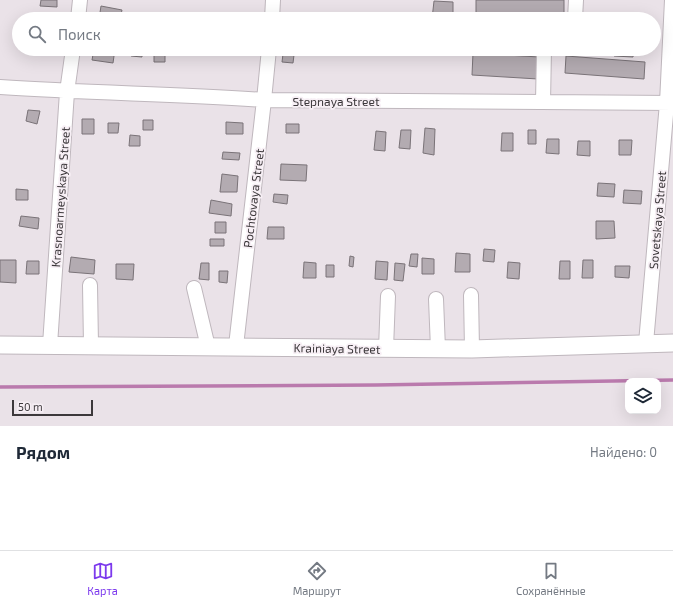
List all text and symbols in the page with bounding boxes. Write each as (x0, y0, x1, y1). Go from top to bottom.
search box (12, 12, 661, 56)
icon: search (26, 23, 48, 45)
text: Поиск (58, 25, 101, 43)
street label: Stepnaya Street (292, 94, 380, 108)
street label: Krasnoarmeyskaya Street (48, 126, 72, 268)
street label: Pochtovaya Street (240, 147, 266, 248)
street label: Sovetskaya Street (646, 170, 668, 270)
street label: Krainiaya Street (293, 340, 381, 356)
map controls (625, 378, 661, 414)
button: layers (625, 378, 661, 414)
scale bar (12, 398, 93, 417)
text: 50 m (18, 400, 43, 413)
text: Рядом (16, 442, 70, 462)
text: Найдено: 0 (590, 444, 657, 460)
tab: Карта (87, 560, 118, 597)
tab: Маршрут (293, 560, 341, 597)
tab: Сохранённые (516, 560, 586, 597)

